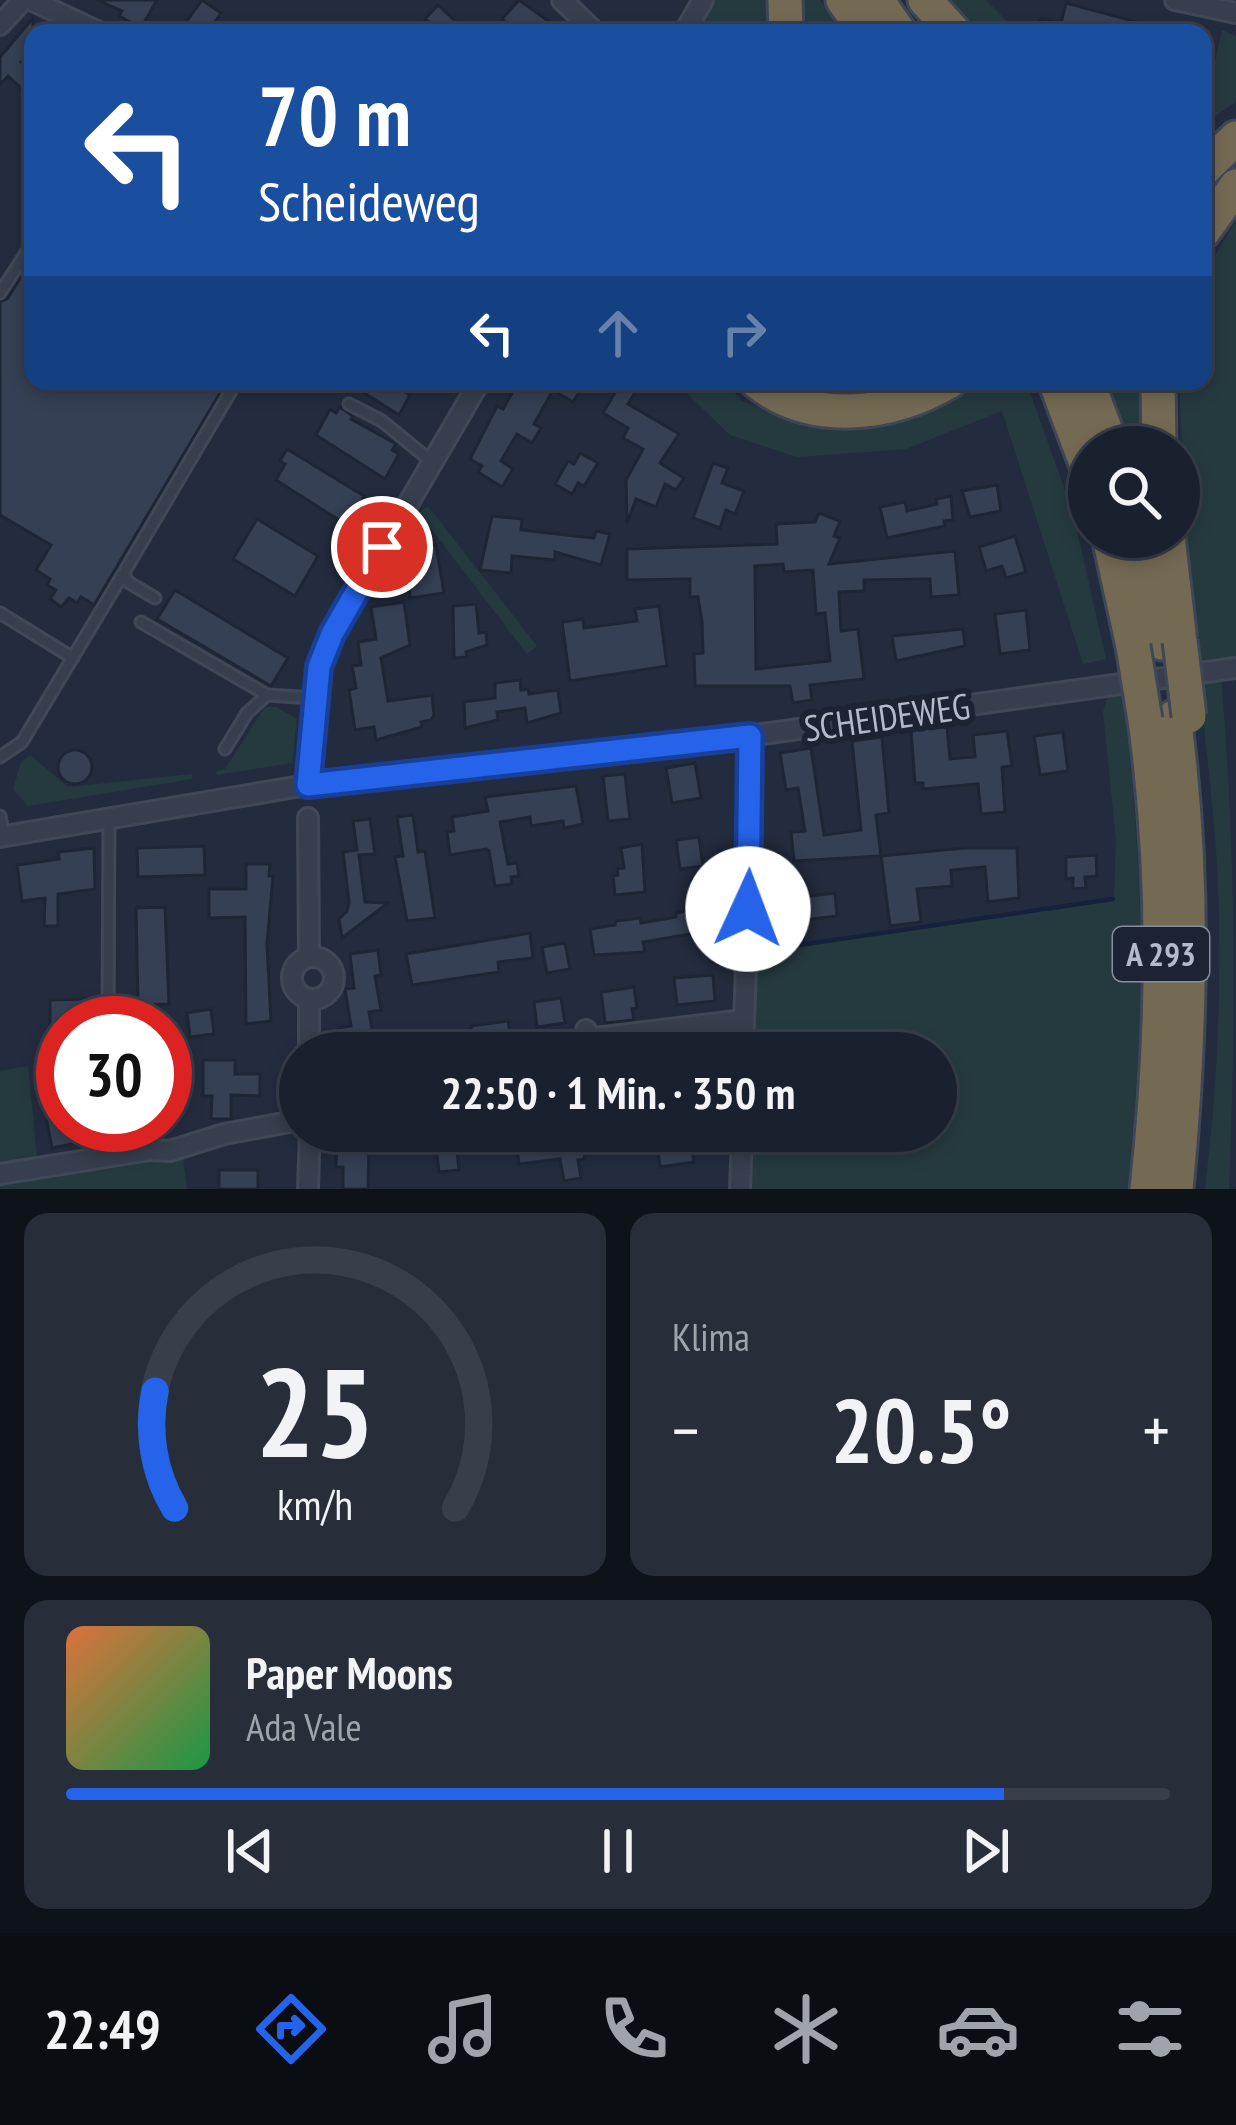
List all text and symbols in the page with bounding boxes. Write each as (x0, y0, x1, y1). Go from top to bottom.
text: 70 m (258, 60, 411, 169)
icon: left (60, 72, 216, 228)
text: Scheideweg (258, 166, 480, 236)
icon: left (459, 300, 525, 366)
icon: ahead (585, 300, 651, 366)
icon: right (711, 300, 777, 366)
map controls (1068, 426, 1200, 558)
button: search (1068, 426, 1200, 558)
pin (331, 496, 433, 598)
icon: arrive (349, 514, 415, 580)
street label: SCHEIDEWEG (801, 682, 973, 751)
position arrow (685, 846, 811, 972)
road number: A 293 (1113, 927, 1209, 981)
speed limit sign: 30 (36, 996, 192, 1152)
text: 22:50 · 1 Min. · 350 m (441, 1063, 795, 1121)
text: Klima (672, 1311, 750, 1362)
text: 25 (255, 1330, 375, 1491)
text: 20.5° (831, 1371, 1011, 1488)
text: − (672, 1387, 699, 1472)
text: + (1143, 1387, 1170, 1472)
text: km/h (277, 1475, 353, 1531)
text: Paper Moons (246, 1643, 453, 1701)
text: Ada Vale (246, 1701, 362, 1752)
icon: previous (217, 1818, 283, 1884)
icon: pause (585, 1818, 651, 1884)
icon: next (953, 1818, 1019, 1884)
icon: directions (249, 1987, 333, 2071)
icon: music (421, 1987, 505, 2071)
icon: phone (592, 1987, 676, 2071)
icon: climate (764, 1987, 848, 2071)
icon: car (936, 1987, 1020, 2071)
icon: filters (1108, 1987, 1192, 2071)
text: 22:49 (44, 1994, 161, 2064)

